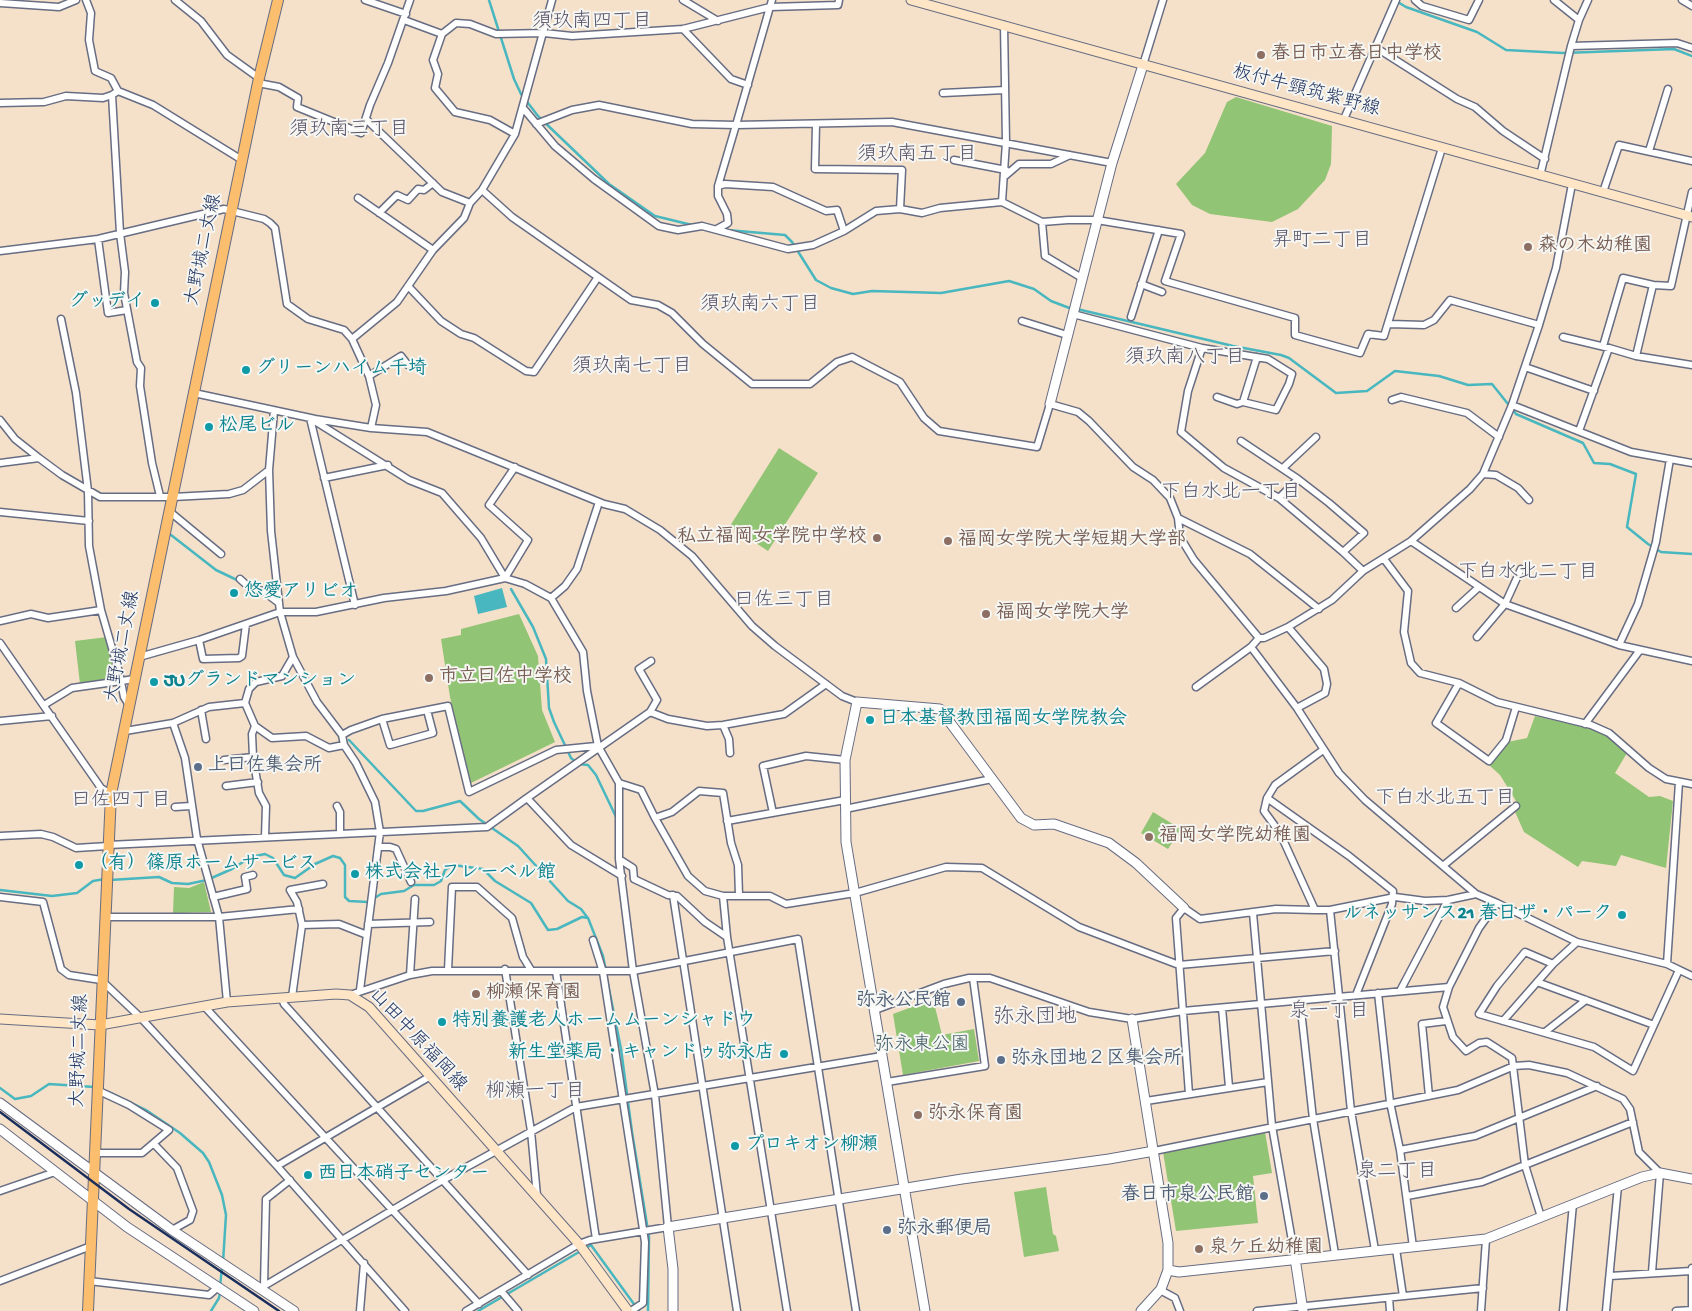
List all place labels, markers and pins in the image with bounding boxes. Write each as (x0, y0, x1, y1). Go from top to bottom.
place label: 春日市立春日中学校 (1271, 44, 1442, 66)
marker: 春日市立春日中学校 (1255, 49, 1267, 61)
place label: 森の木幼稚園 (1538, 236, 1652, 258)
marker: 森の木幼稚園 (1522, 241, 1534, 253)
place label: グッデイ (69, 292, 145, 314)
marker: グッデイ (149, 297, 161, 309)
place label: グリーンハイム千埼 (256, 359, 427, 381)
marker: グリーンハイム千埼 (240, 364, 252, 376)
place label: 松尾ビル (219, 416, 295, 438)
marker: 松尾ビル (203, 421, 215, 433)
place label: 私立福岡女学院中学校 (677, 527, 867, 549)
place label: 福岡女学院大学短期大学部 (958, 530, 1186, 552)
marker: 私立福岡女学院中学校 (871, 532, 883, 544)
marker: 福岡女学院大学短期大学部 (942, 535, 954, 547)
place label: 悠愛アリビオ (244, 582, 358, 604)
marker: 悠愛アリビオ (228, 587, 240, 599)
place label: 福岡女学院大学 (996, 603, 1129, 625)
marker: 福岡女学院大学 (980, 608, 992, 620)
place label: 市立曰佐中学校 (439, 667, 572, 689)
place label: JUグランドマンション (164, 671, 356, 693)
marker: 市立曰佐中学校 (423, 672, 435, 684)
marker: JUグランドマンション (148, 676, 160, 688)
place label: 日本基督教団福岡女学院教会 (880, 709, 1127, 731)
marker: 日本基督教団福岡女学院教会 (864, 714, 876, 726)
place label: 上曰佐集会所 (208, 756, 322, 778)
marker: 上曰佐集会所 (192, 761, 204, 773)
place label: 福岡女学院幼稚園 (1159, 826, 1311, 848)
marker: 福岡女学院幼稚園 (1143, 831, 1155, 843)
place label: （有）篠原ホームサービス (89, 854, 317, 876)
marker: （有）篠原ホームサービス (73, 859, 85, 871)
place label: 株式会社フレーベル館 (365, 863, 556, 885)
marker: 株式会社フレーベル館 (349, 868, 361, 880)
place label: ルネッサンス21 春日ザ・パーク (1344, 904, 1612, 926)
marker: ルネッサンス21 春日ザ・パーク (1616, 909, 1628, 921)
place label: 柳瀬保育園 (486, 983, 581, 1005)
marker: 柳瀬保育園 (470, 988, 482, 1000)
place label: 弥永公民館 (856, 991, 951, 1013)
marker: 弥永公民館 (955, 996, 967, 1008)
place label: 特別養護老人ホームムーンシャドウ (452, 1011, 756, 1033)
marker: 特別養護老人ホームムーンシャドウ (436, 1016, 448, 1028)
place label: 新生堂薬局・キャンドゥ弥永店 (508, 1043, 774, 1065)
marker: 新生堂薬局・キャンドゥ弥永店 (778, 1048, 790, 1060)
place label: 弥永団地２区集会所 (1011, 1049, 1182, 1071)
marker: 弥永団地２区集会所 (995, 1054, 1007, 1066)
place label: 弥永保育園 (928, 1104, 1023, 1126)
marker: 弥永保育園 (912, 1109, 924, 1121)
place label: プロキオン柳瀬 (745, 1135, 878, 1157)
marker: プロキオン柳瀬 (729, 1140, 741, 1152)
place label: 西日本硝子センター (318, 1164, 489, 1186)
marker: 西日本硝子センター (302, 1169, 314, 1181)
place label: 春日市泉公民館 (1121, 1185, 1254, 1207)
marker: 春日市泉公民館 (1258, 1190, 1270, 1202)
place label: 弥永郵便局 (897, 1219, 992, 1241)
marker: 弥永郵便局 (881, 1224, 893, 1236)
place label: 泉ケ丘幼稚園 (1209, 1238, 1323, 1260)
marker: 泉ケ丘幼稚園 (1193, 1243, 1205, 1255)

